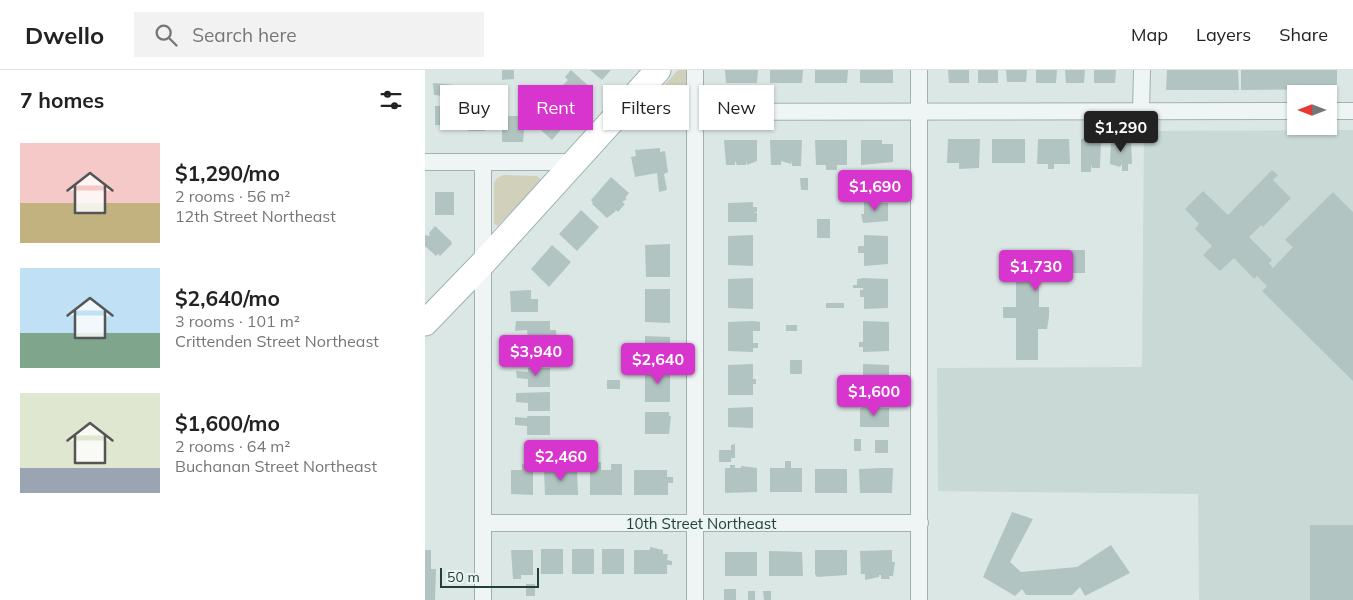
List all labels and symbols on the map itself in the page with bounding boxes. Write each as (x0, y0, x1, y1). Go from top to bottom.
north arrow (1287, 85, 1337, 135)
pin: $1,290 (1080, 111, 1162, 153)
pin: $1,690 (834, 170, 916, 212)
pin: $1,730 (995, 250, 1077, 292)
pin: $3,940 (495, 334, 577, 377)
pin: $2,640 (617, 342, 699, 385)
pin: $1,600 (833, 374, 915, 417)
pin: $2,460 (520, 440, 602, 482)
street label: 10th Street Northeast (626, 514, 776, 533)
scale bar (440, 565, 539, 588)

